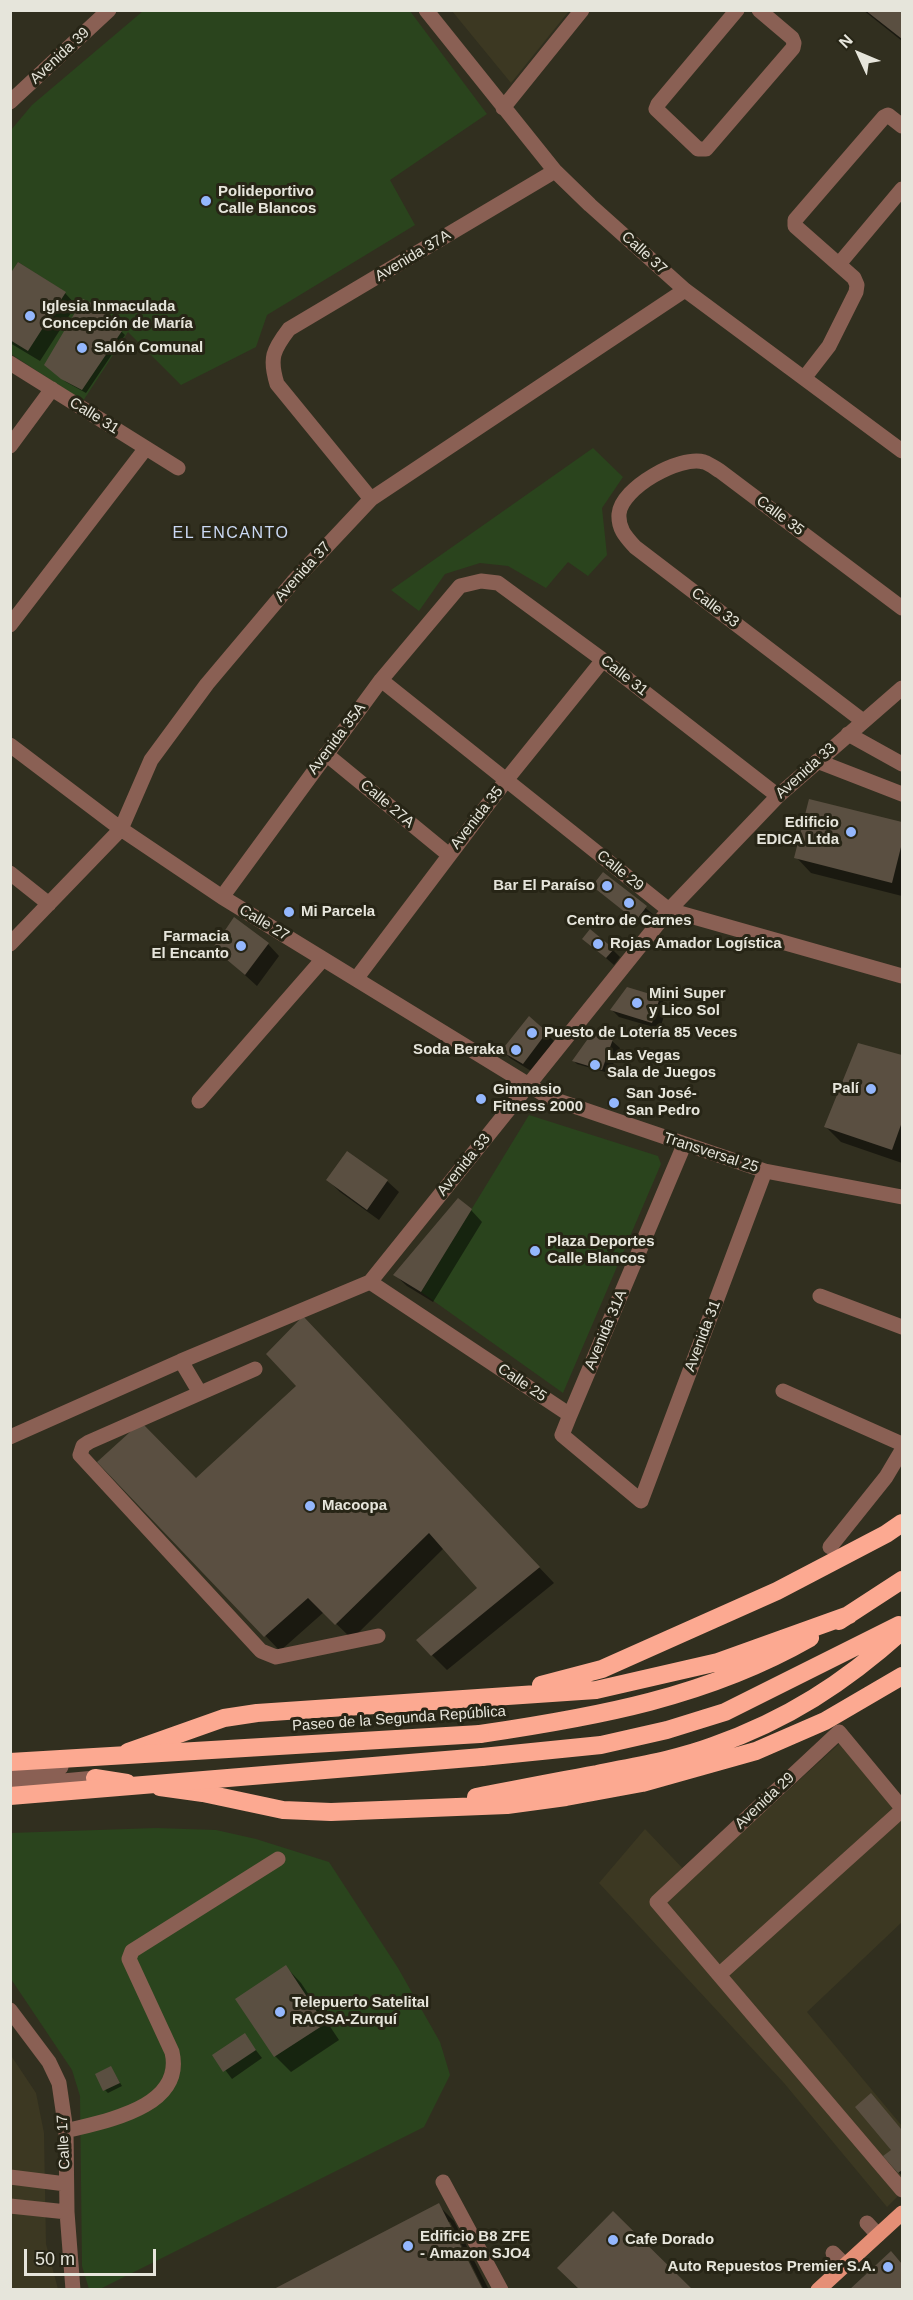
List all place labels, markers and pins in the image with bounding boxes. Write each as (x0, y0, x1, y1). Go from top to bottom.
place label: Polideportivo Calle Blancos (218, 183, 316, 218)
marker: Polideportivo Calle Blancos (199, 194, 213, 208)
place label: Iglesia Inmaculada Concepción de María (42, 298, 193, 333)
marker: Iglesia Inmaculada Concepción de María (23, 309, 37, 323)
place label: Salón Comunal (94, 339, 203, 357)
marker: Salón Comunal (75, 341, 89, 355)
place label: Edificio EDICA Ltda (756, 814, 839, 849)
marker: Edificio EDICA Ltda (844, 825, 858, 839)
place label: Bar El Paraíso (493, 877, 595, 895)
marker: Bar El Paraíso (600, 879, 614, 893)
marker: Centro de Carnes (622, 896, 636, 910)
place label: Mi Parcela (301, 903, 375, 921)
marker: Mi Parcela (282, 905, 296, 919)
place label: Centro de Carnes (566, 912, 692, 930)
place label: Farmacia El Encanto (151, 928, 229, 963)
place label: Rojas Amador Logística (610, 935, 782, 953)
marker: Rojas Amador Logística (591, 937, 605, 951)
marker: Farmacia El Encanto (234, 939, 248, 953)
place label: Mini Super y Lico Sol (649, 985, 726, 1020)
marker: Mini Super y Lico Sol (630, 996, 644, 1010)
place label: Puesto de Lotería 85 Veces (544, 1024, 737, 1042)
marker: Puesto de Lotería 85 Veces (525, 1026, 539, 1040)
place label: Soda Beraka (413, 1041, 504, 1059)
marker: Soda Beraka (509, 1043, 523, 1057)
place label: Las Vegas Sala de Juegos (607, 1047, 716, 1082)
marker: Las Vegas Sala de Juegos (588, 1058, 602, 1072)
place label: Palí (832, 1080, 859, 1098)
place label: Gimnasio Fitness 2000 (493, 1081, 583, 1116)
marker: Palí (864, 1082, 878, 1096)
place label: San José- San Pedro (626, 1085, 700, 1120)
marker: Gimnasio Fitness 2000 (474, 1092, 488, 1106)
marker: San José- San Pedro (607, 1096, 621, 1110)
place label: Plaza Deportes Calle Blancos (547, 1233, 655, 1268)
marker: Plaza Deportes Calle Blancos (528, 1244, 542, 1258)
place label: Macoopa (322, 1497, 387, 1515)
marker: Macoopa (303, 1499, 317, 1513)
place label: Telepuerto Satelital RACSA-Zurquí (292, 1994, 429, 2029)
marker: Telepuerto Satelital RACSA-Zurquí (273, 2005, 287, 2019)
place label: Edificio B8 ZFE - Amazon SJO4 (420, 2228, 530, 2263)
place label: Cafe Dorado (625, 2231, 714, 2249)
marker: Cafe Dorado (606, 2233, 620, 2247)
marker: Edificio B8 ZFE - Amazon SJO4 (401, 2239, 415, 2253)
place label: Auto Repuestos Premier S.A. (668, 2258, 876, 2276)
marker: Auto Repuestos Premier S.A. (881, 2260, 895, 2274)

